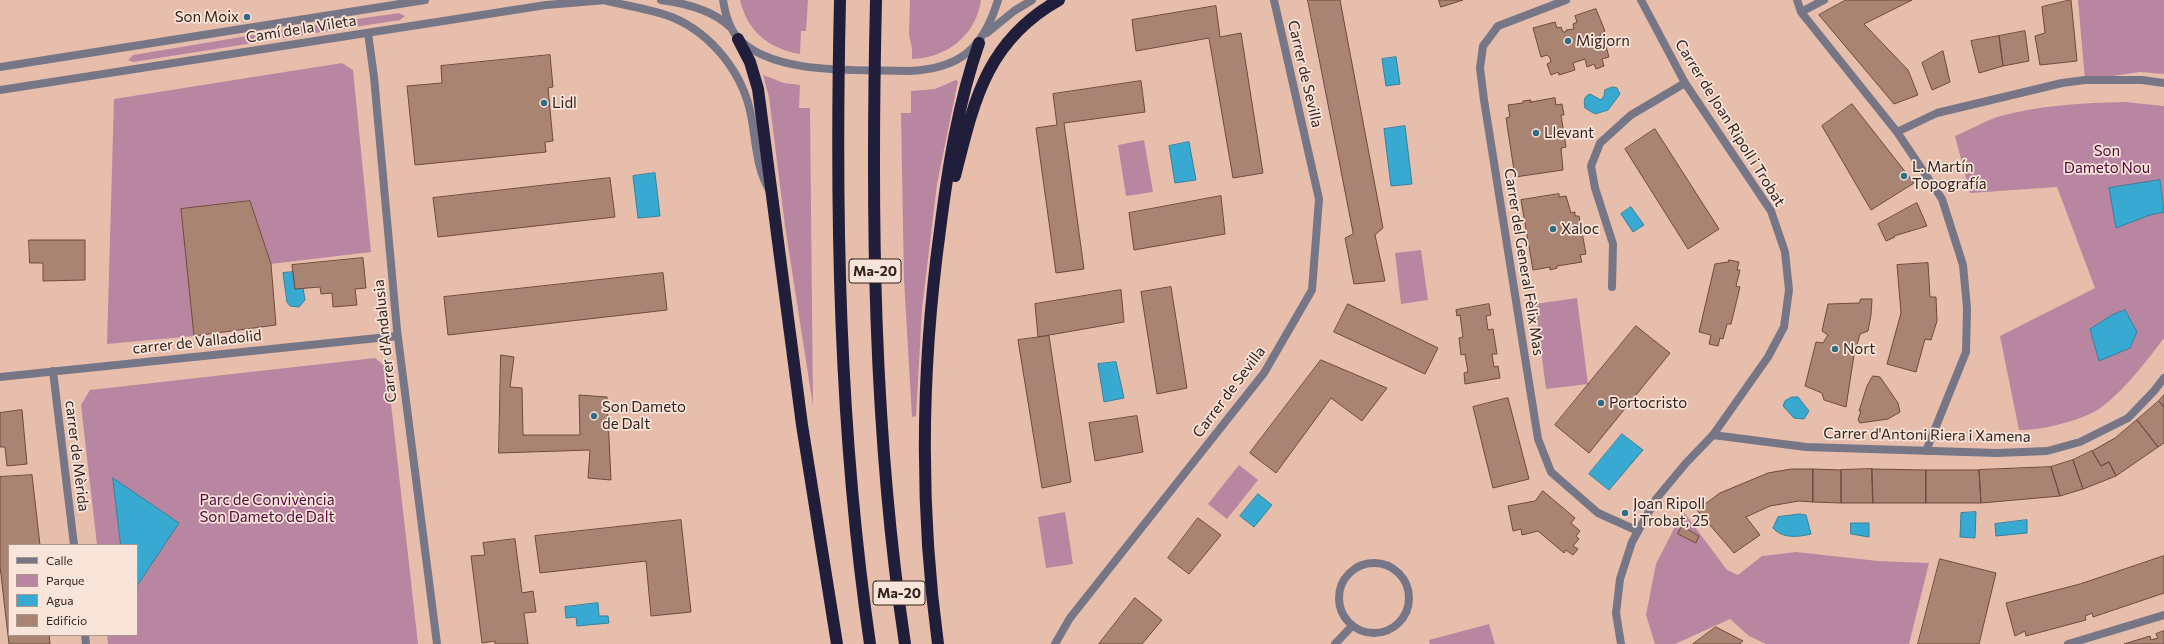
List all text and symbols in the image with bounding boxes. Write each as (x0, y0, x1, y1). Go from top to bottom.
place label: Son Moix (175, 8, 239, 26)
street label: Camí de la Vileta (244, 11, 358, 47)
marker: Son Moix (242, 12, 252, 22)
street label: Carrer de Sevilla (1284, 19, 1326, 129)
place label: Migjorn (1576, 32, 1630, 50)
marker: Migjorn (1563, 36, 1573, 46)
street label: Carrer de Joan Ripoll i Trobat (1671, 36, 1789, 210)
place label: Lidl (552, 94, 577, 112)
marker: Lidl (539, 98, 549, 108)
place label: Llevant (1544, 124, 1594, 142)
marker: Llevant (1531, 128, 1541, 138)
park label: Son Dameto Nou (2064, 142, 2150, 177)
place label: L. Martín Topografía (1912, 158, 1987, 193)
street label: Carrer del General Fèlix Mas (1500, 167, 1548, 357)
marker: L. Martín Topografía (1899, 171, 1909, 181)
place label: Xaloc (1561, 220, 1599, 238)
marker: Xaloc (1548, 224, 1558, 234)
road number: Ma-20 (849, 259, 901, 283)
street label: Carrer d'Andalusia (370, 279, 400, 403)
street label: carrer de Valladolid (131, 326, 263, 358)
place label: Nort (1843, 340, 1875, 358)
street label: Carrer de Sevilla (1189, 343, 1269, 441)
marker: Nort (1830, 344, 1840, 354)
place label: Portocristo (1609, 394, 1687, 412)
place label: Son Dameto de Dalt (602, 398, 686, 433)
marker: Portocristo (1596, 398, 1606, 408)
street label: carrer de Mèrida (61, 399, 93, 513)
marker: Son Dameto de Dalt (589, 411, 599, 421)
street label: Carrer d'Antoni Riera i Xamena (1823, 424, 2031, 446)
park label: Parc de Convivència Son Dameto de Dalt (199, 491, 335, 526)
place label: Joan Ripoll i Trobat, 25 (1633, 495, 1709, 530)
marker: Joan Ripoll i Trobat, 25 (1620, 508, 1630, 518)
legend (8, 544, 138, 636)
text: Calle (46, 553, 73, 567)
text: Parque (46, 573, 84, 587)
road number: Ma-20 (873, 581, 925, 605)
text: Agua (46, 593, 74, 607)
text: Edificio (46, 613, 87, 627)

